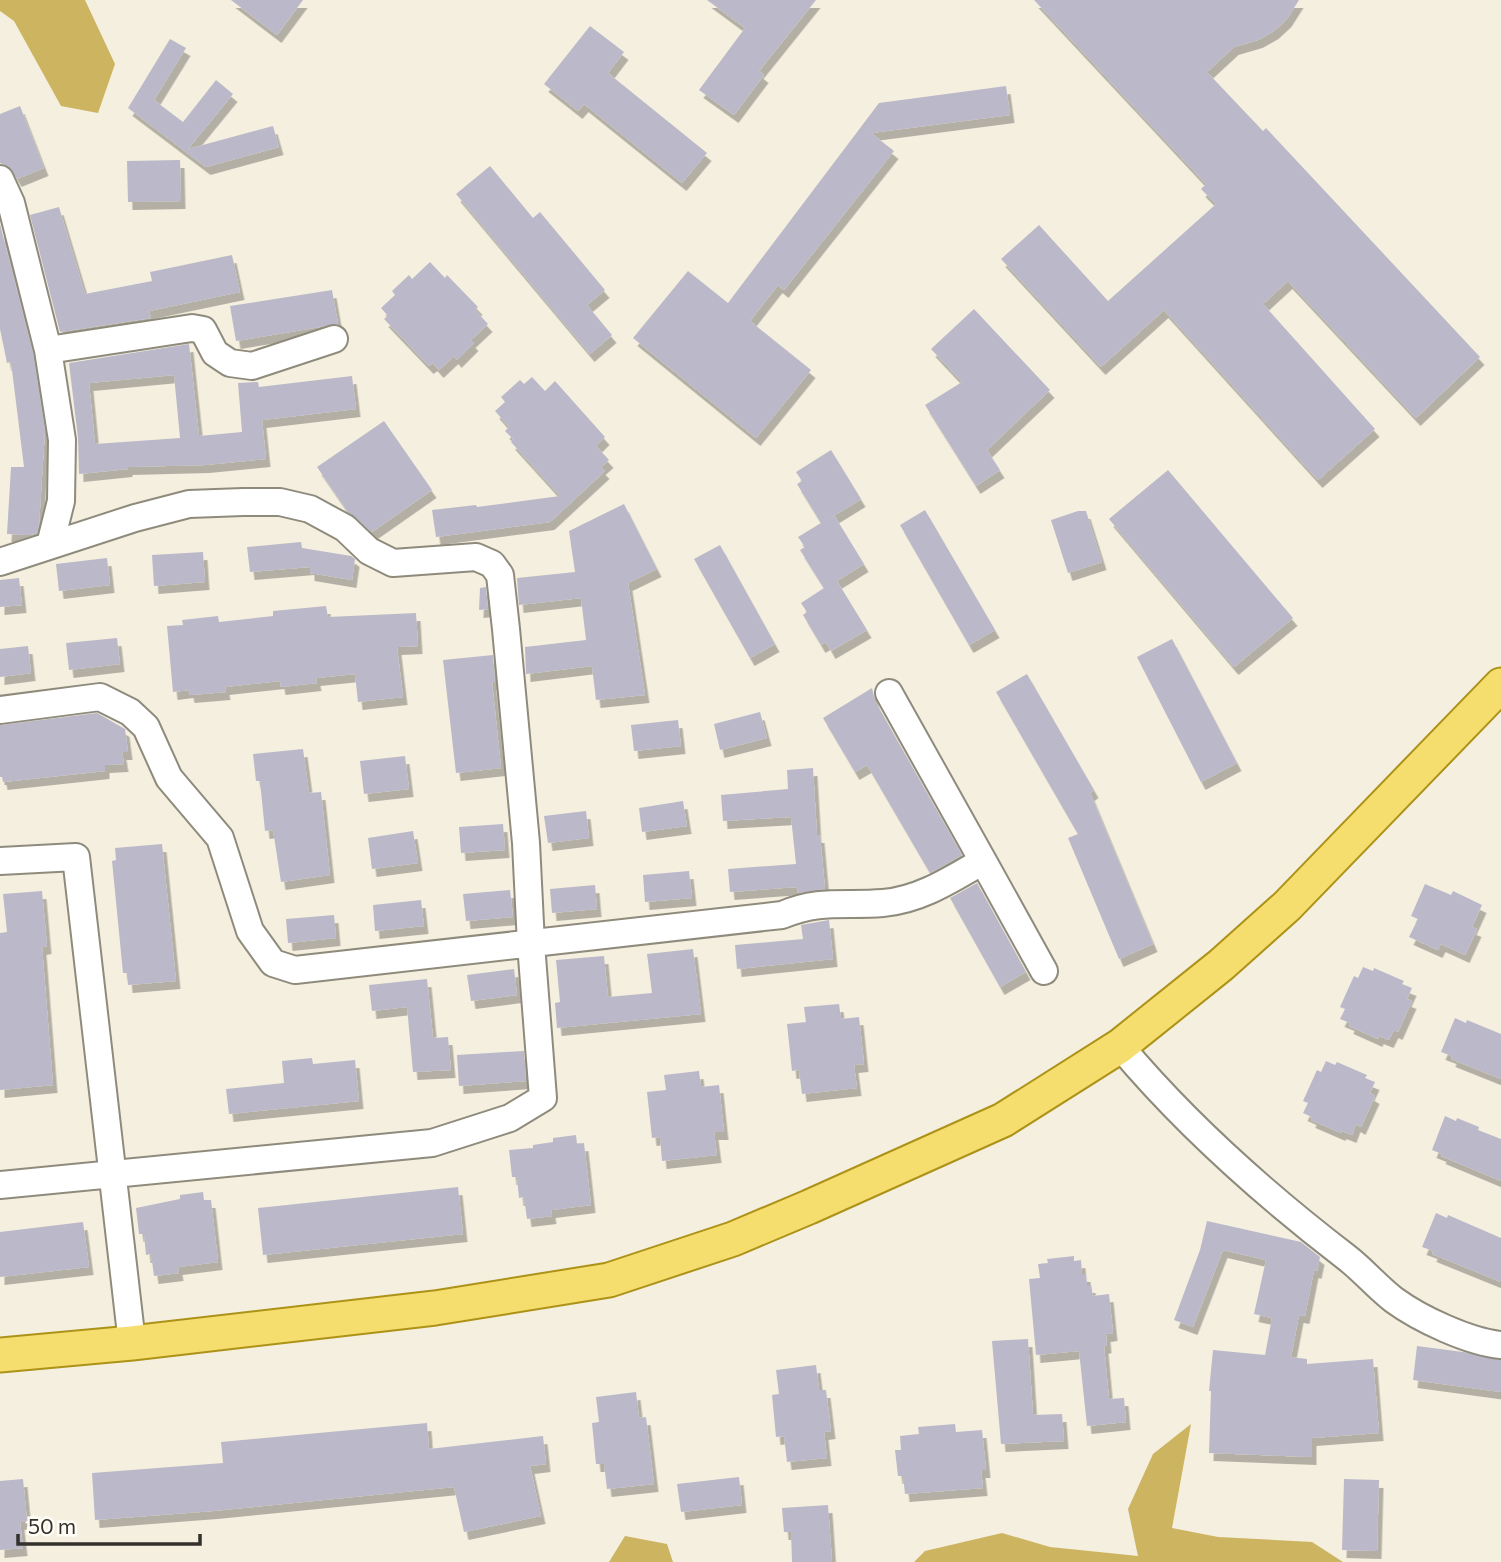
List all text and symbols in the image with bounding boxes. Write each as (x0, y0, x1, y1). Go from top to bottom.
scale bar (18, 1502, 200, 1546)
text: 50 m (28, 1513, 76, 1538)

